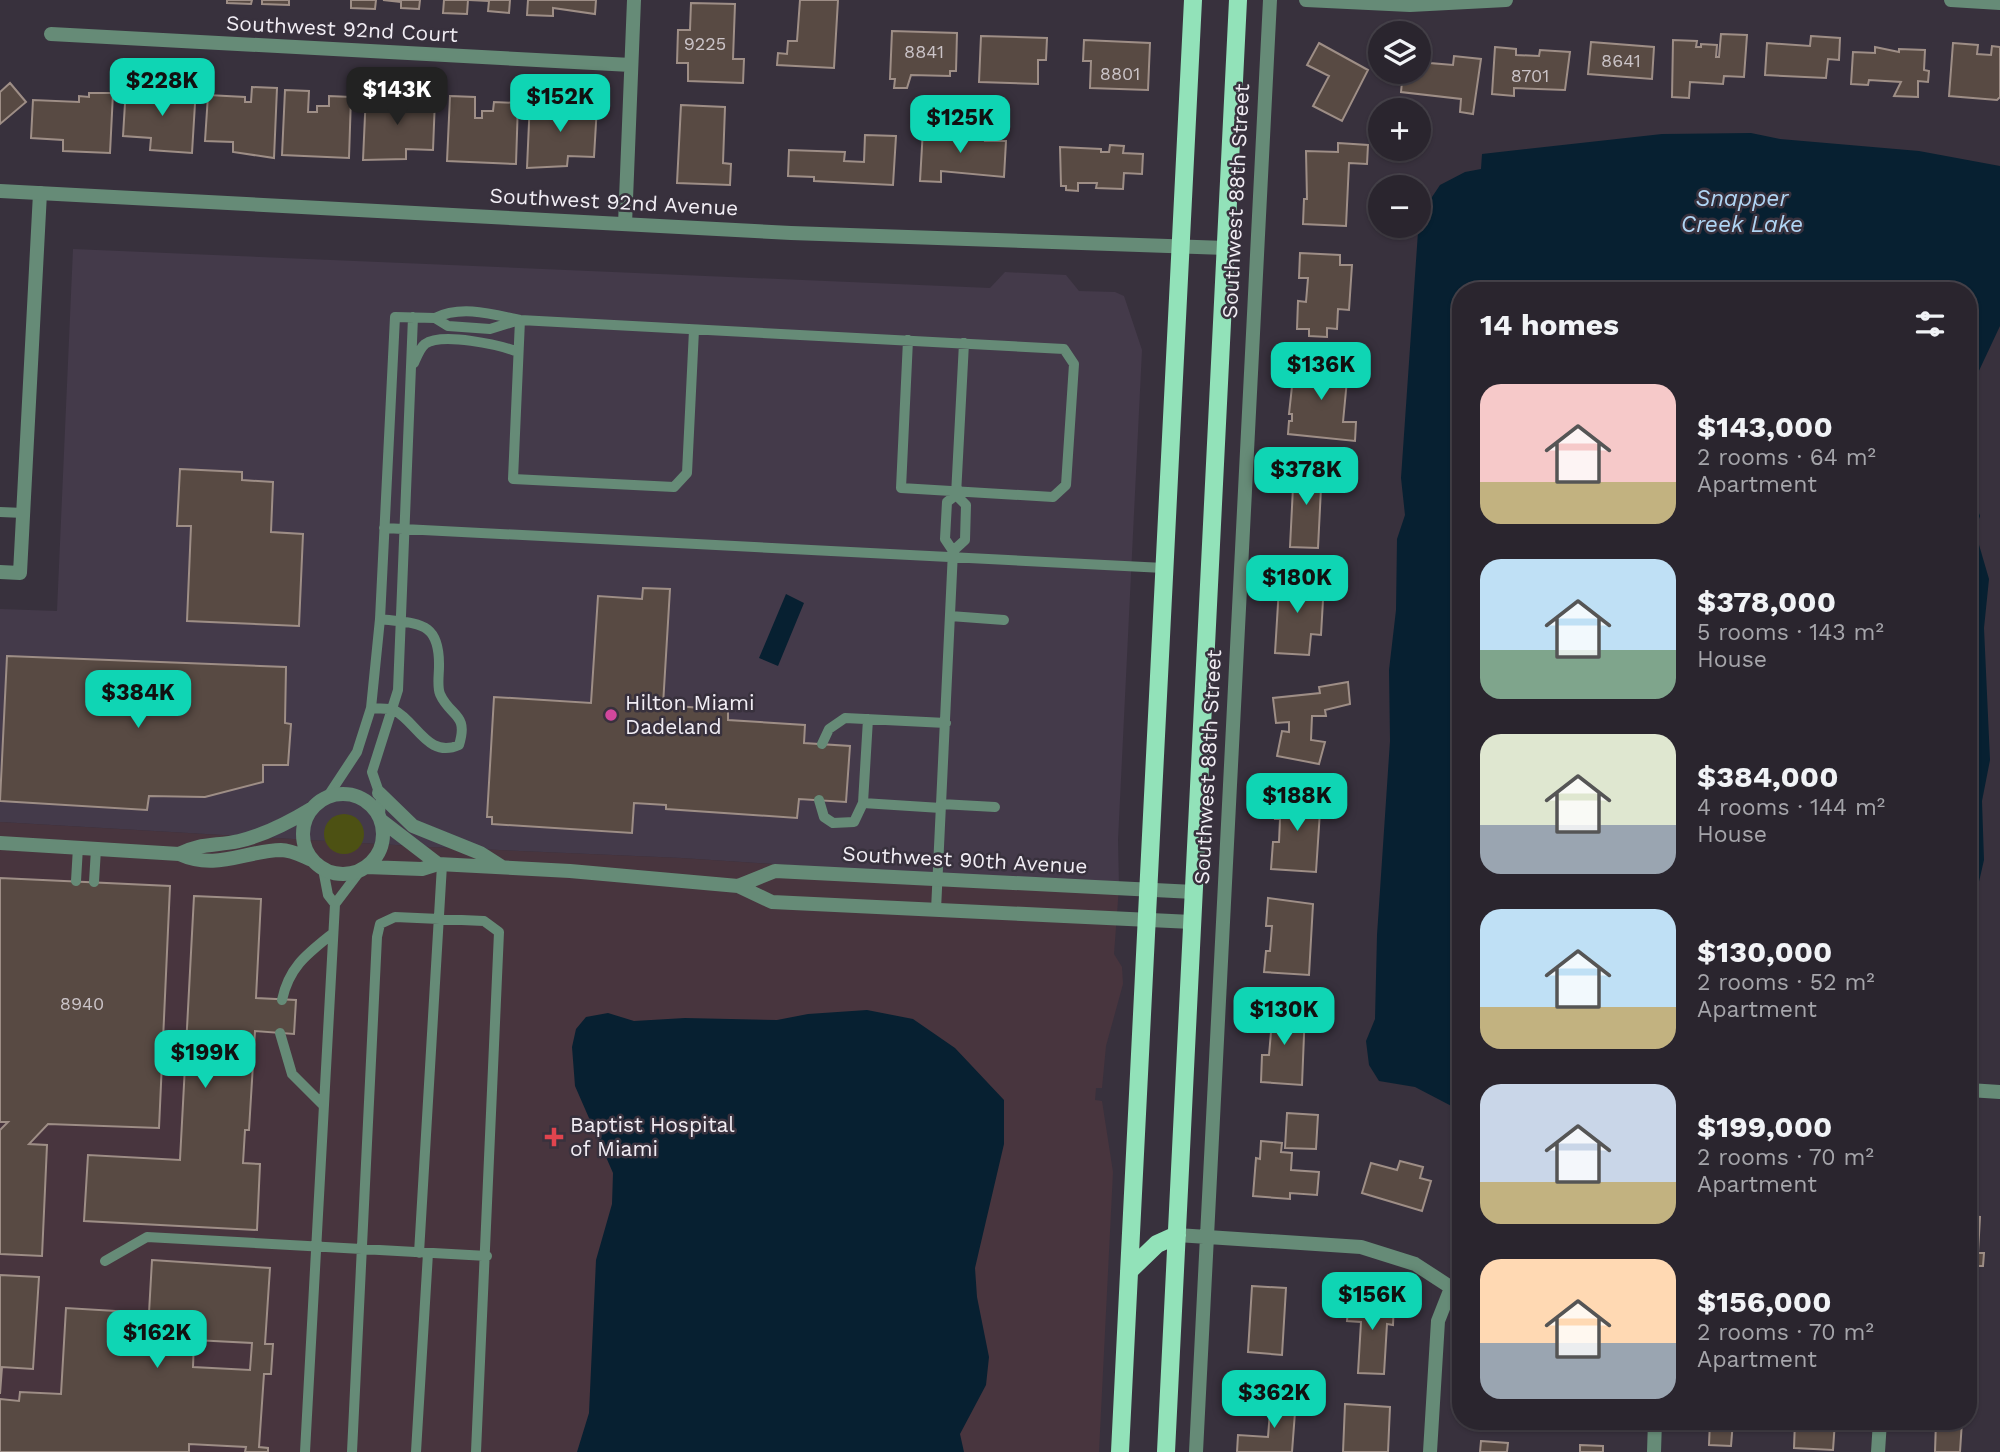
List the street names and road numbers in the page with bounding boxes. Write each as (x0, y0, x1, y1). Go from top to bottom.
street label: Southwest 92nd Court (225, 10, 459, 47)
street label: Southwest 88th Street (1217, 83, 1254, 319)
street label: Southwest 92nd Avenue (489, 183, 739, 220)
street label: Southwest 88th Street (1189, 649, 1226, 885)
street label: Southwest 90th Avenue (842, 841, 1088, 878)

